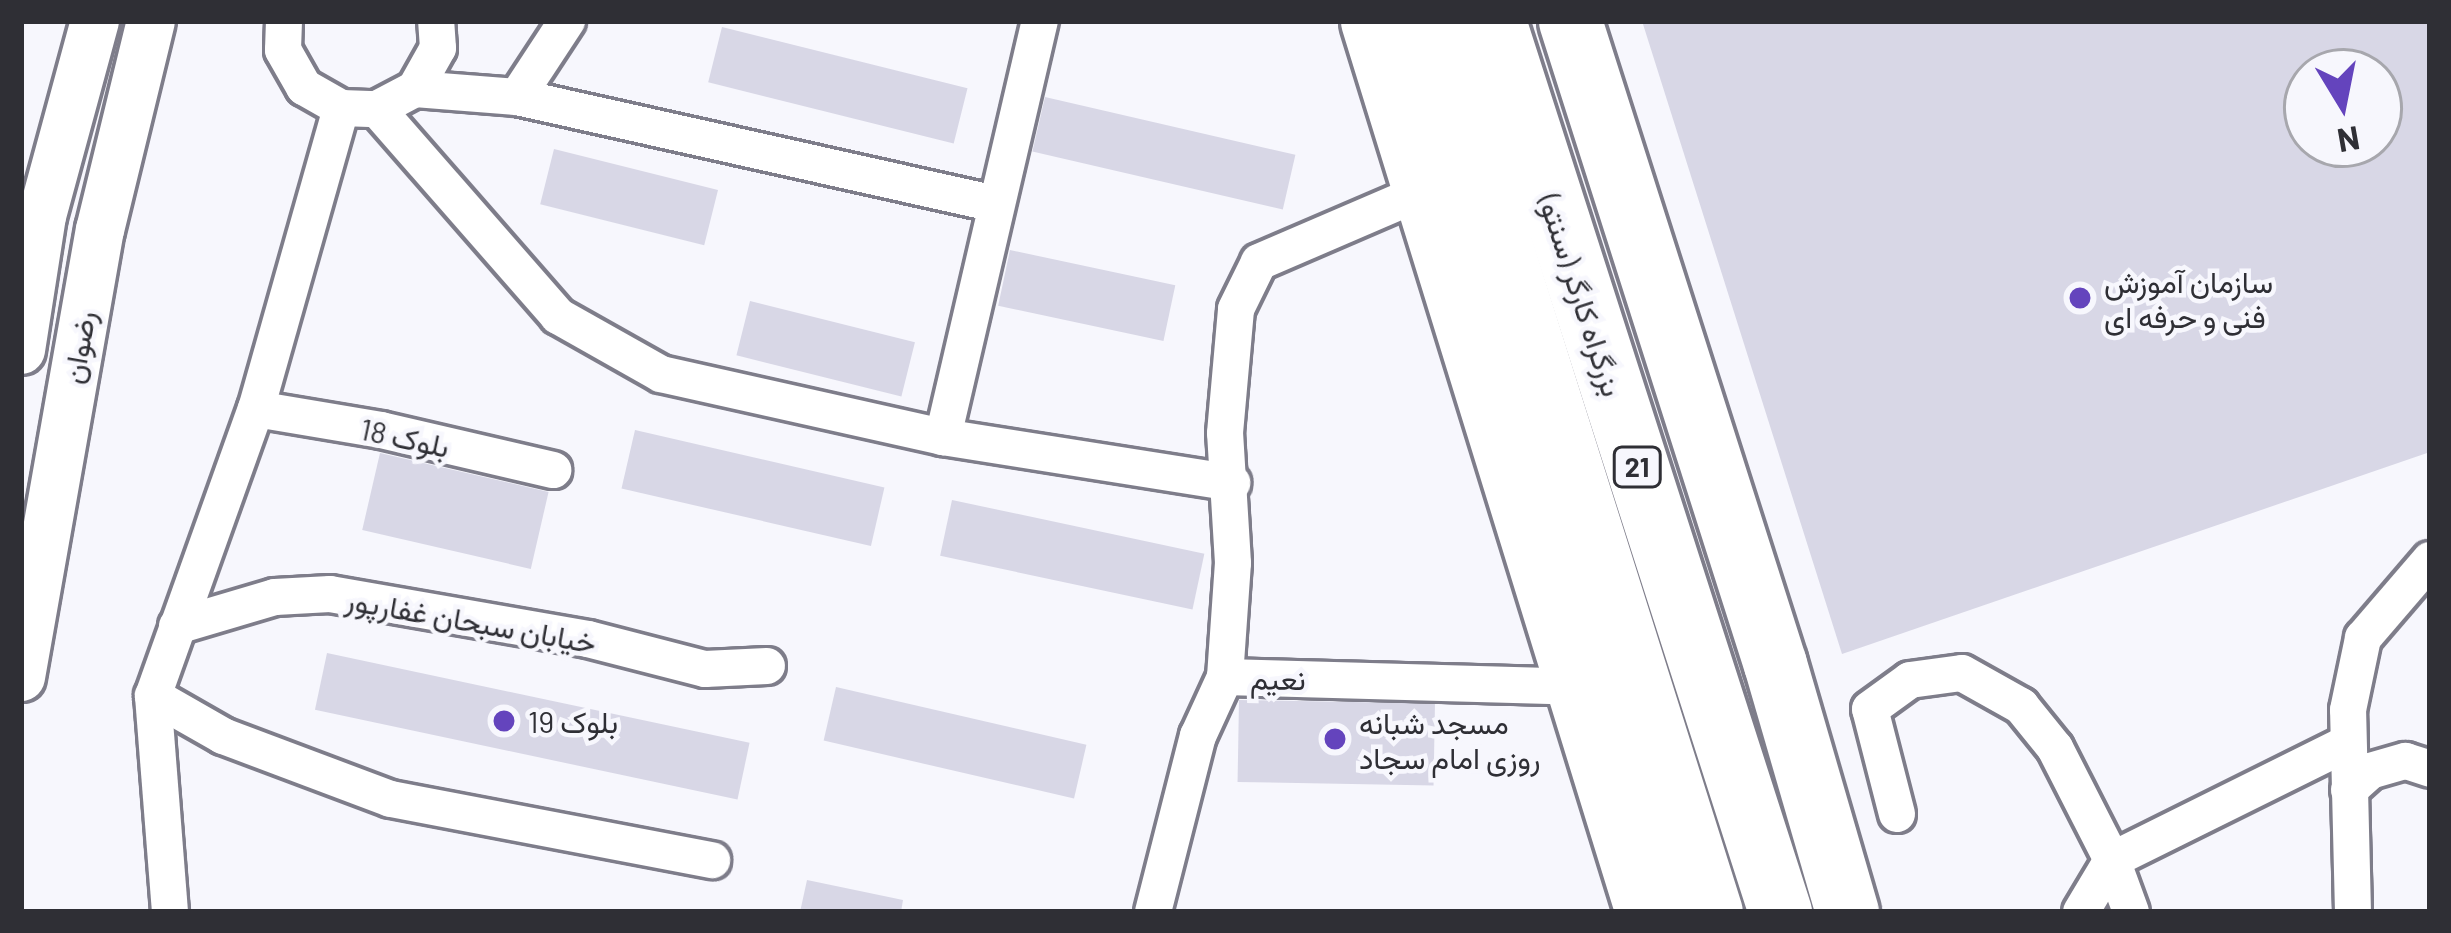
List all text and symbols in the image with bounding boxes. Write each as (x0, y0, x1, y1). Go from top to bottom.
north arrow (2283, 48, 2403, 168)
text: N (2334, 119, 2363, 162)
street label: بزرگراه کارگر (سنتو) (1532, 189, 1632, 401)
place label: سازمان آموزش فنی و حرفه ای (2104, 263, 2273, 334)
marker: سازمان آموزش فنی و حرفه ای (2067, 285, 2093, 311)
street label: رضوان (54, 308, 102, 386)
street label: بلوک 18 (357, 410, 453, 464)
road number: 21 (1610, 446, 1664, 488)
street label: خیابان سبحان غفارپور (343, 580, 599, 660)
street label: نعیم (1250, 660, 1306, 696)
place label: بلوک 19 (528, 703, 618, 739)
place label: مسجد شبانه روزی امام سجاد (1359, 704, 1541, 774)
marker: بلوک 19 (491, 708, 517, 734)
marker: مسجد شبانه روزی امام سجاد (1322, 726, 1348, 752)

